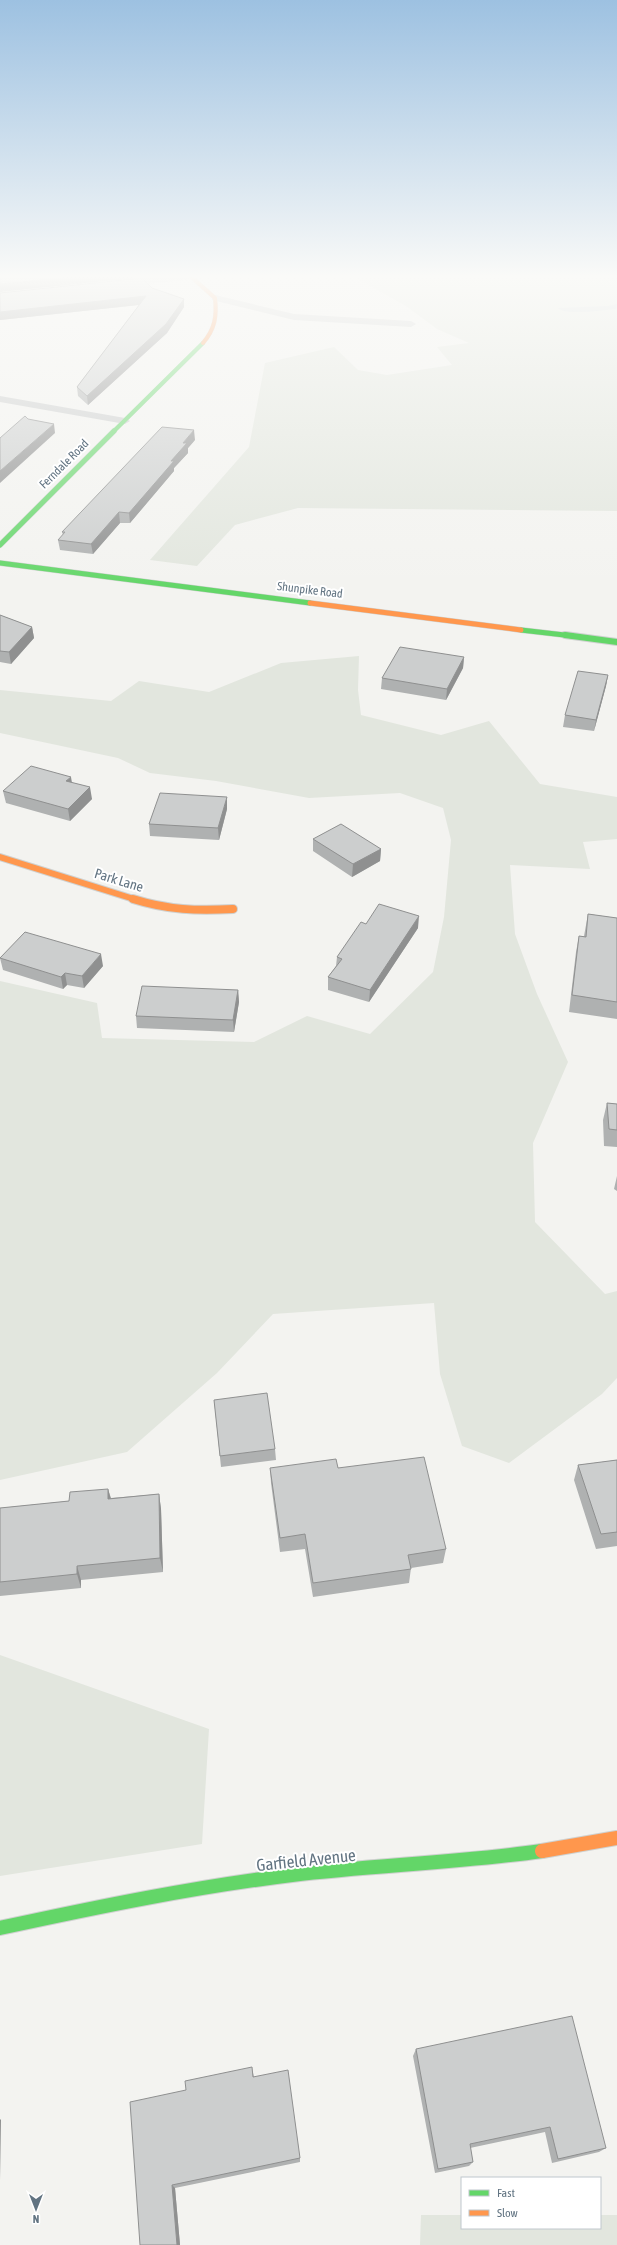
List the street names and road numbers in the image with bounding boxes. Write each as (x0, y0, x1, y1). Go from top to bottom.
street label: Ferndale Road (37, 437, 91, 491)
street label: Shunpike Road (276, 579, 344, 601)
street label: Park Lane (93, 865, 145, 895)
street label: Garfield Avenue (255, 1845, 357, 1875)

